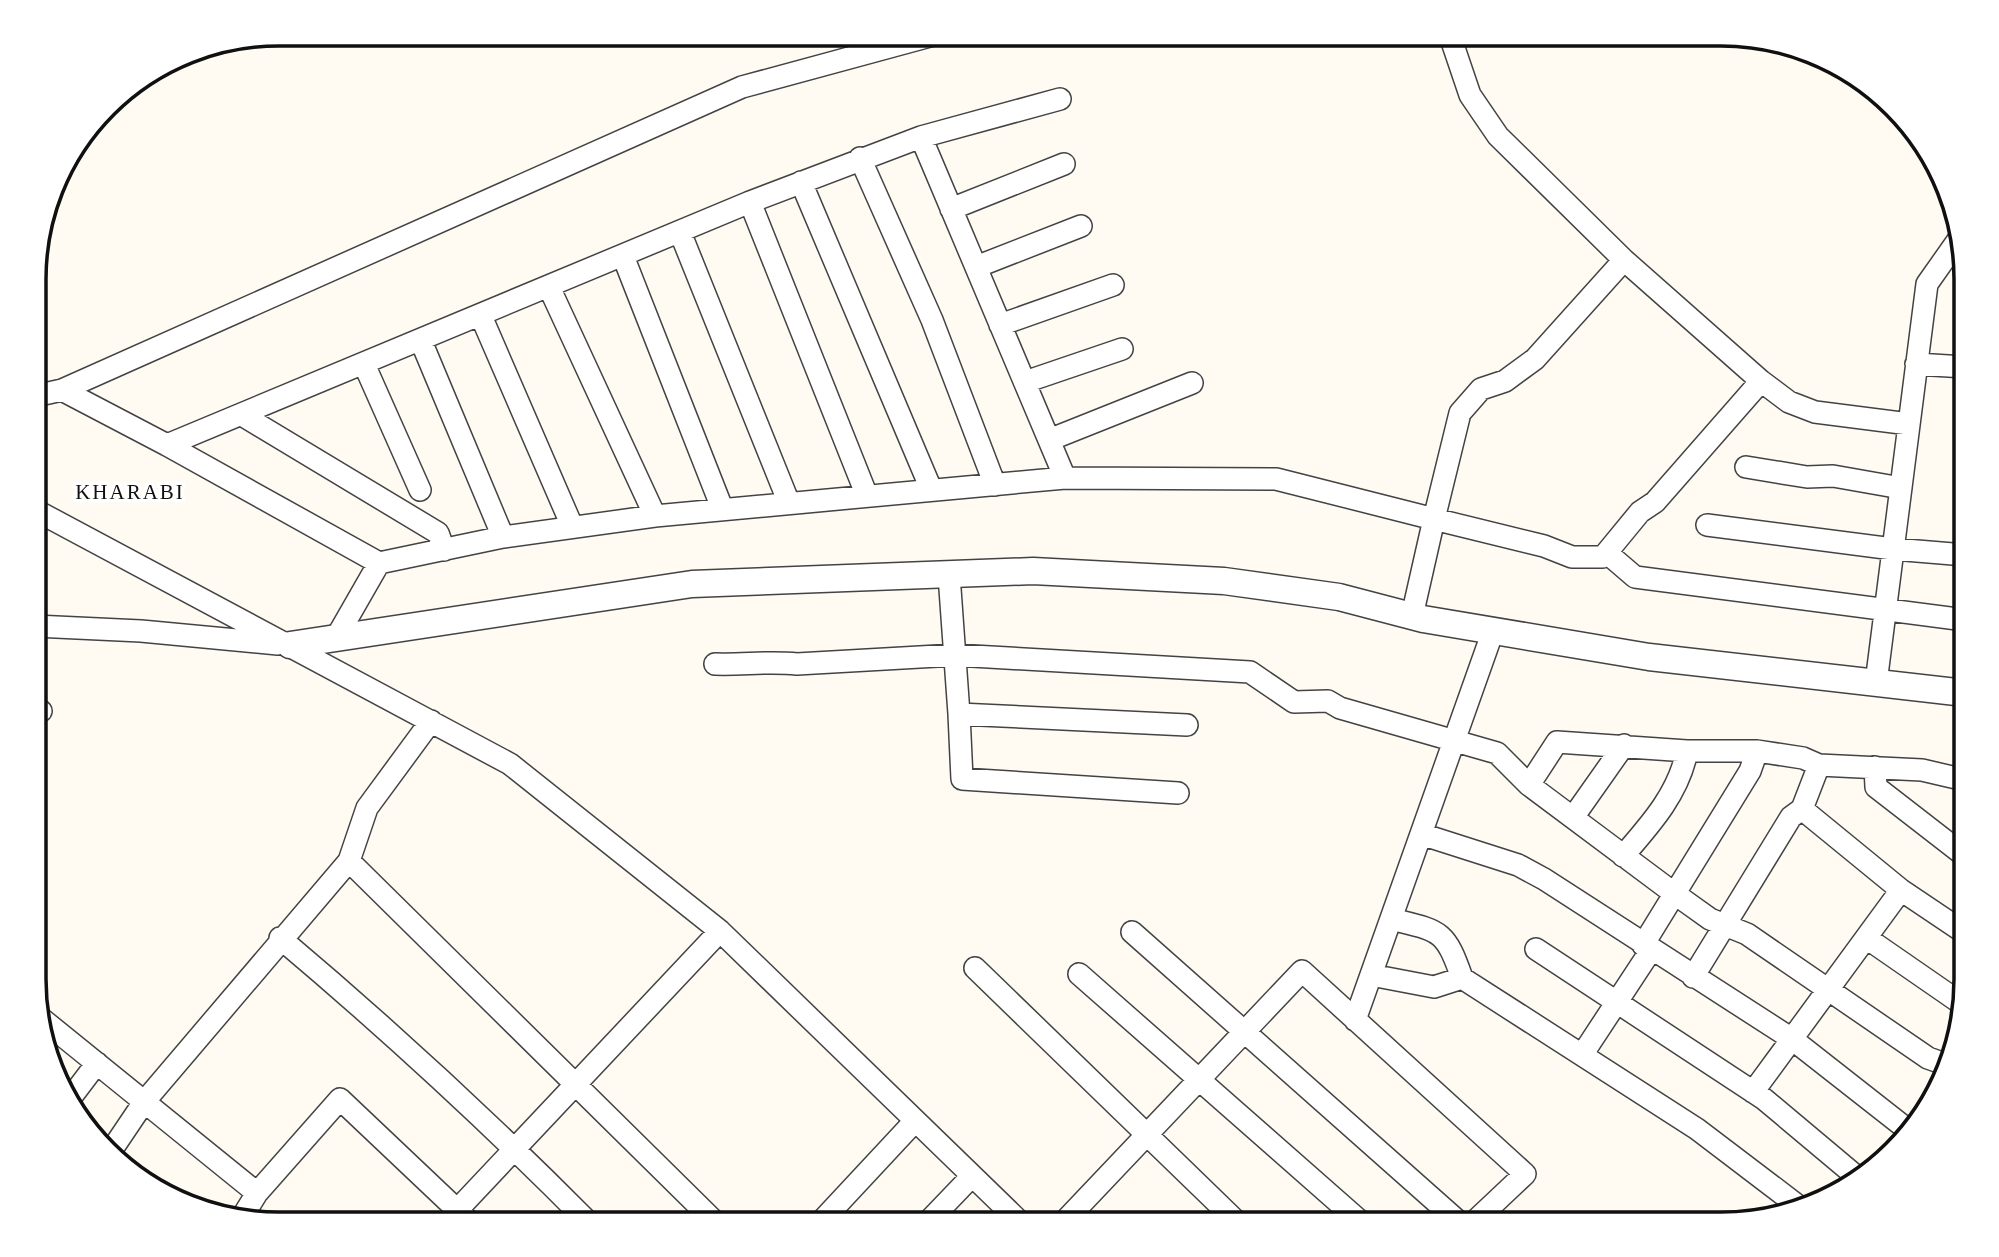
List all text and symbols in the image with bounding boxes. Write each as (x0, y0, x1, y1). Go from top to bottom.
district label: KHARABI (75, 480, 185, 504)

